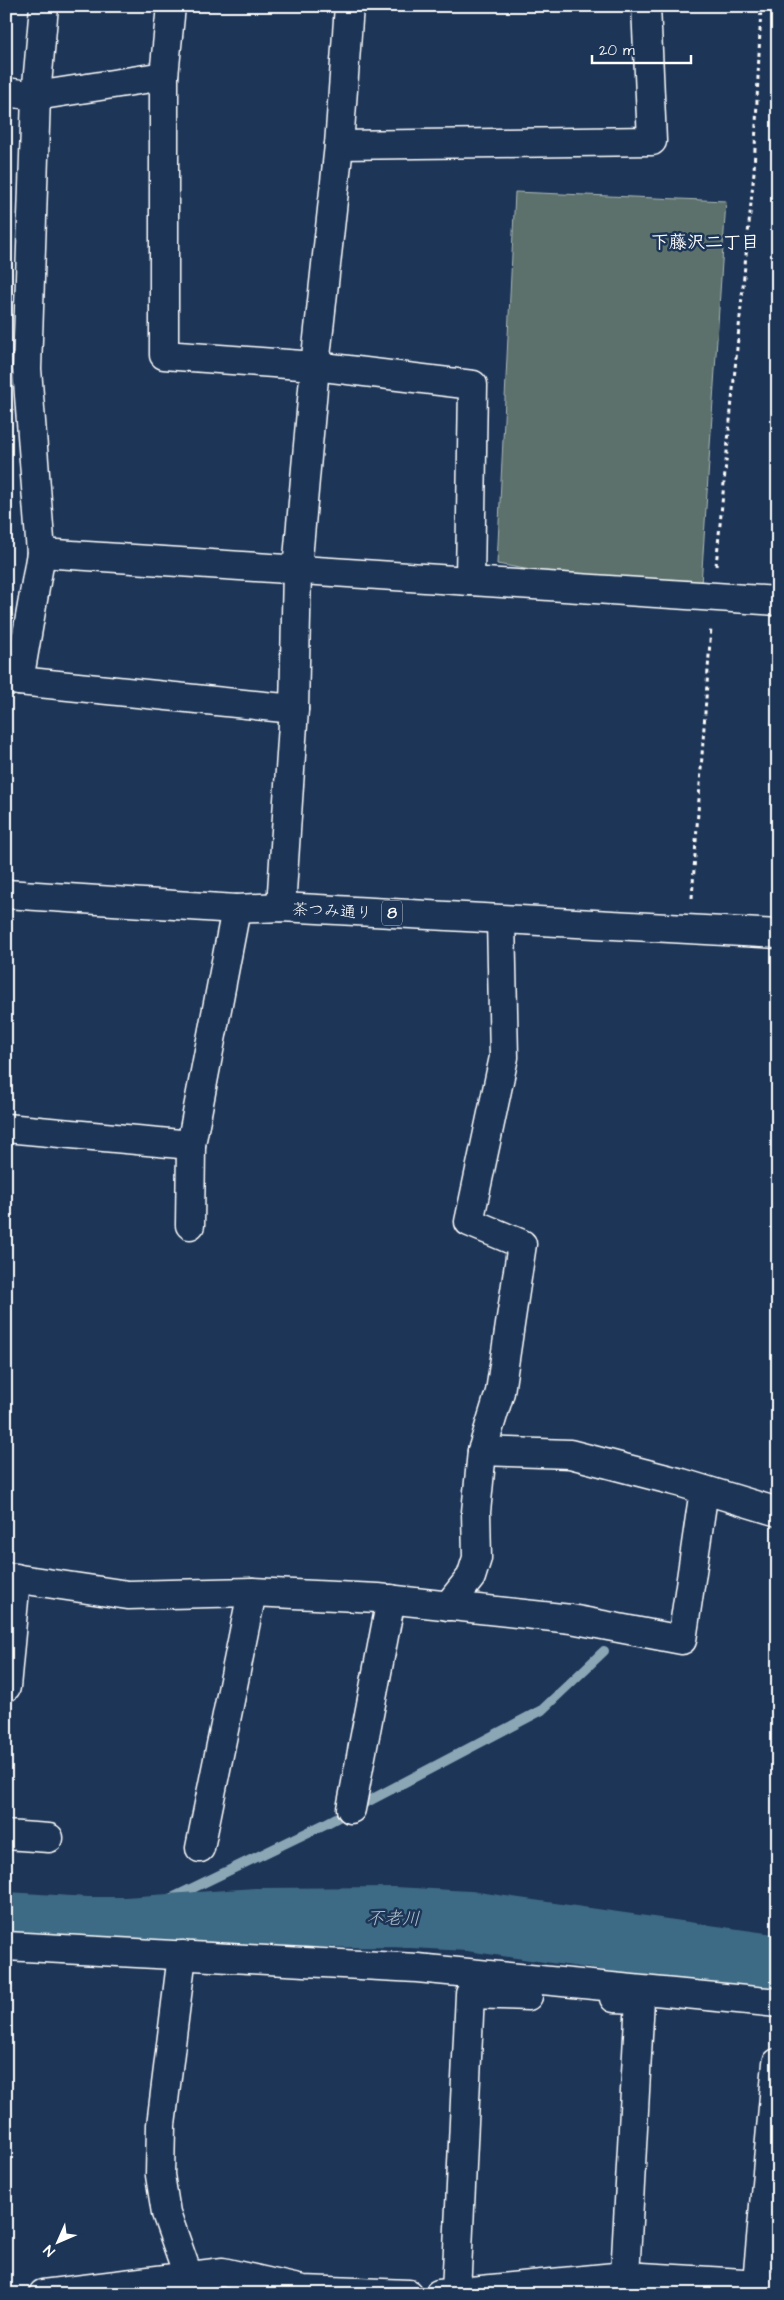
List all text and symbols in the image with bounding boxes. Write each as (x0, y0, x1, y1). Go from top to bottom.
scale bar (592, 32, 690, 64)
text: 20 m (599, 40, 635, 61)
district label: 下藤沢二丁目 (651, 230, 759, 255)
street label: 茶つみ通り (291, 898, 372, 924)
road number: 8 (382, 900, 402, 926)
water label: 不老川 (366, 1906, 420, 1931)
north arrow (32, 2218, 82, 2268)
text: N (39, 2240, 60, 2261)

